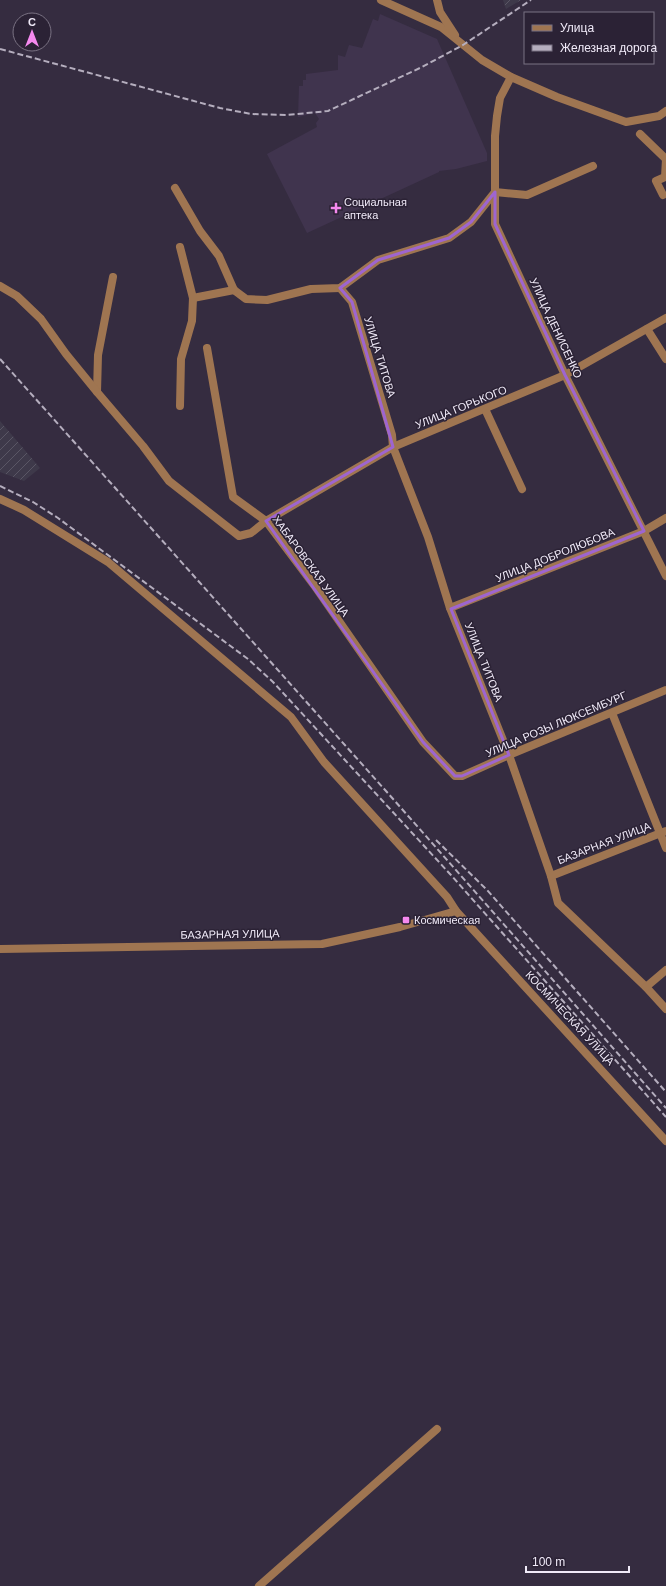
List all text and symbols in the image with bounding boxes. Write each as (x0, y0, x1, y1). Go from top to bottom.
north arrow (12, 12, 52, 52)
legend (524, 12, 654, 64)
text: С (28, 16, 36, 28)
text: Улица (560, 21, 594, 35)
text: Железная дорога (560, 41, 657, 55)
place label: Социальная аптека (344, 196, 407, 221)
marker: Социальная аптека (331, 203, 341, 213)
street label: УЛИЦА ДЕНИСЕНКО (528, 276, 585, 380)
street label: УЛИЦА ТИТОВА (362, 315, 398, 400)
street label: УЛИЦА ГОРЬКОГО (414, 383, 509, 431)
street label: ХАБАРОВСКАЯ УЛИЦА (270, 513, 352, 619)
street label: УЛИЦА ДОБРОЛЮБОВА (494, 525, 617, 584)
street label: УЛИЦА ТИТОВА (463, 621, 506, 704)
street label: УЛИЦА РОЗЫ ЛЮКСЕМБУРГ (484, 689, 628, 759)
street label: БАЗАРНАЯ УЛИЦА (556, 819, 653, 866)
place label: Космическая (414, 914, 480, 926)
marker: Космическая (401, 915, 411, 925)
street label: БАЗАРНАЯ УЛИЦА (180, 927, 280, 941)
street label: КОСМИЧЕСКАЯ УЛИЦА (523, 968, 617, 1068)
scale bar (526, 1548, 629, 1574)
text: 100 m (532, 1555, 565, 1569)

